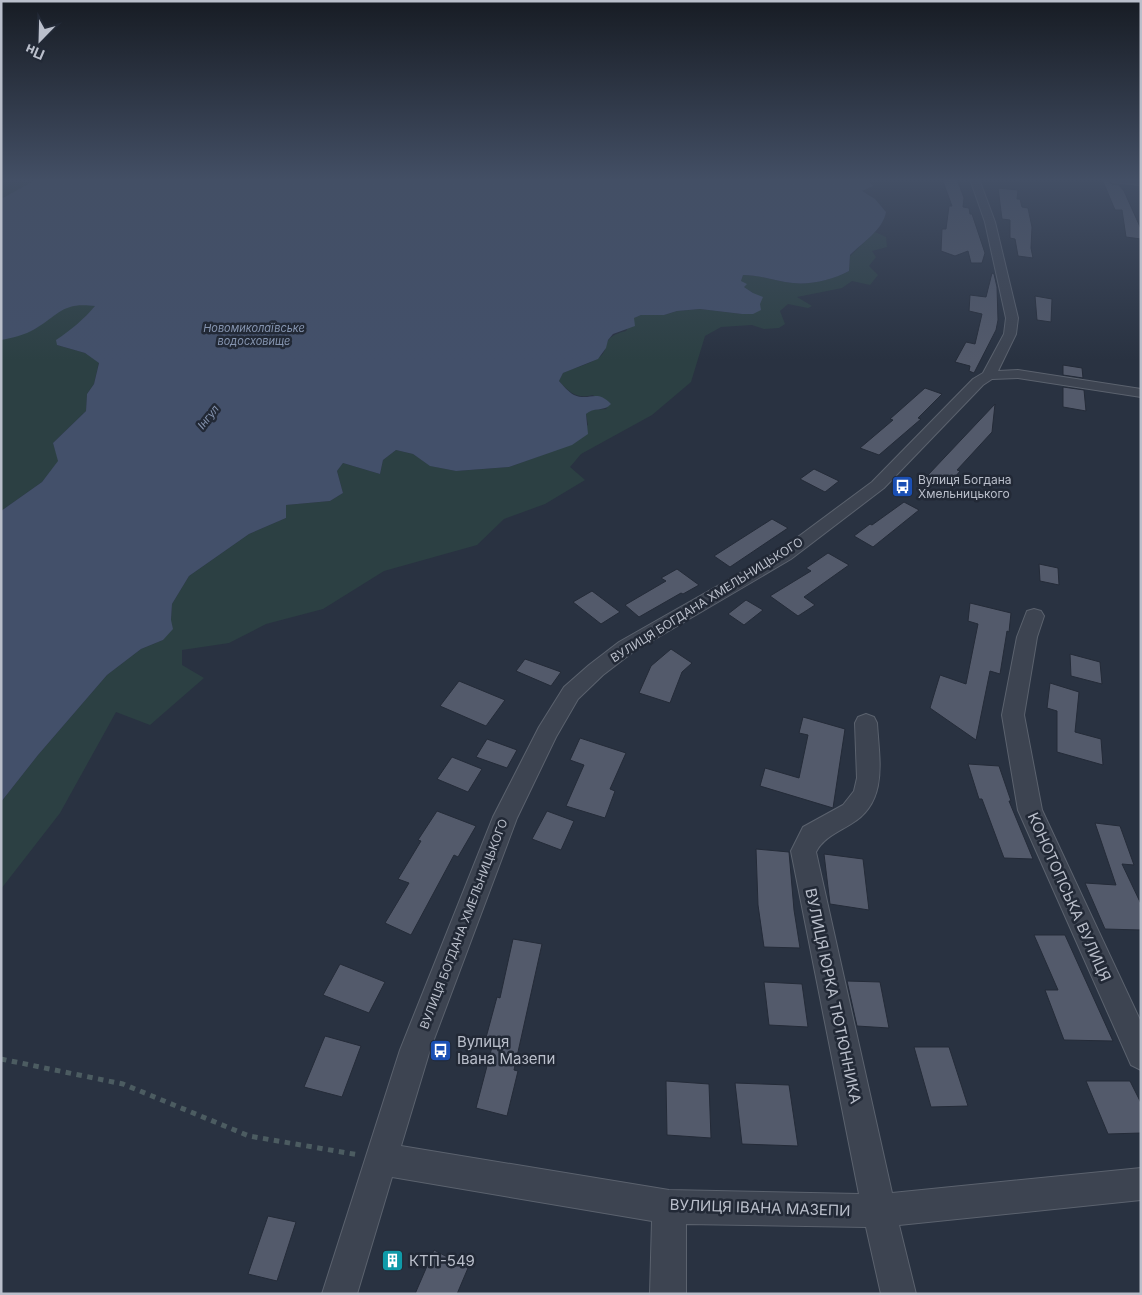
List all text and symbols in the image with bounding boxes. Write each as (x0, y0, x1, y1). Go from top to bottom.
north arrow (15, 15, 65, 65)
text: Пн (23, 41, 47, 64)
water label: Новомиколаївське водосховище (203, 321, 305, 348)
water label: Інгул (194, 402, 222, 432)
place label: Вулиця Богдана Хмельницького (918, 472, 1012, 501)
bus stop icon: Вулиця Богдана Хмельницького (890, 475, 914, 499)
street label: ВУЛИЦЯ БОГДАНА ХМЕЛЬНИЦЬКОГО (608, 534, 806, 665)
street label: КОНОТОПСЬКА ВУЛИЦЯ (1024, 810, 1115, 984)
street label: ВУЛИЦЯ БОГДАНА ХМЕЛЬНИЦЬКОГО (416, 817, 511, 1031)
street label: ВУЛИЦЯ ЮРКА ТЮТЮННИКА (801, 886, 866, 1105)
place label: Вулиця Івана Мазепи (457, 1032, 555, 1068)
bus stop icon: Вулиця Івана Мазепи (429, 1039, 453, 1063)
street label: ВУЛИЦЯ ІВАНА МАЗЕПИ (669, 1195, 851, 1220)
building icon: КТП-549 (381, 1249, 405, 1273)
place label: КТП-549 (409, 1251, 475, 1270)

